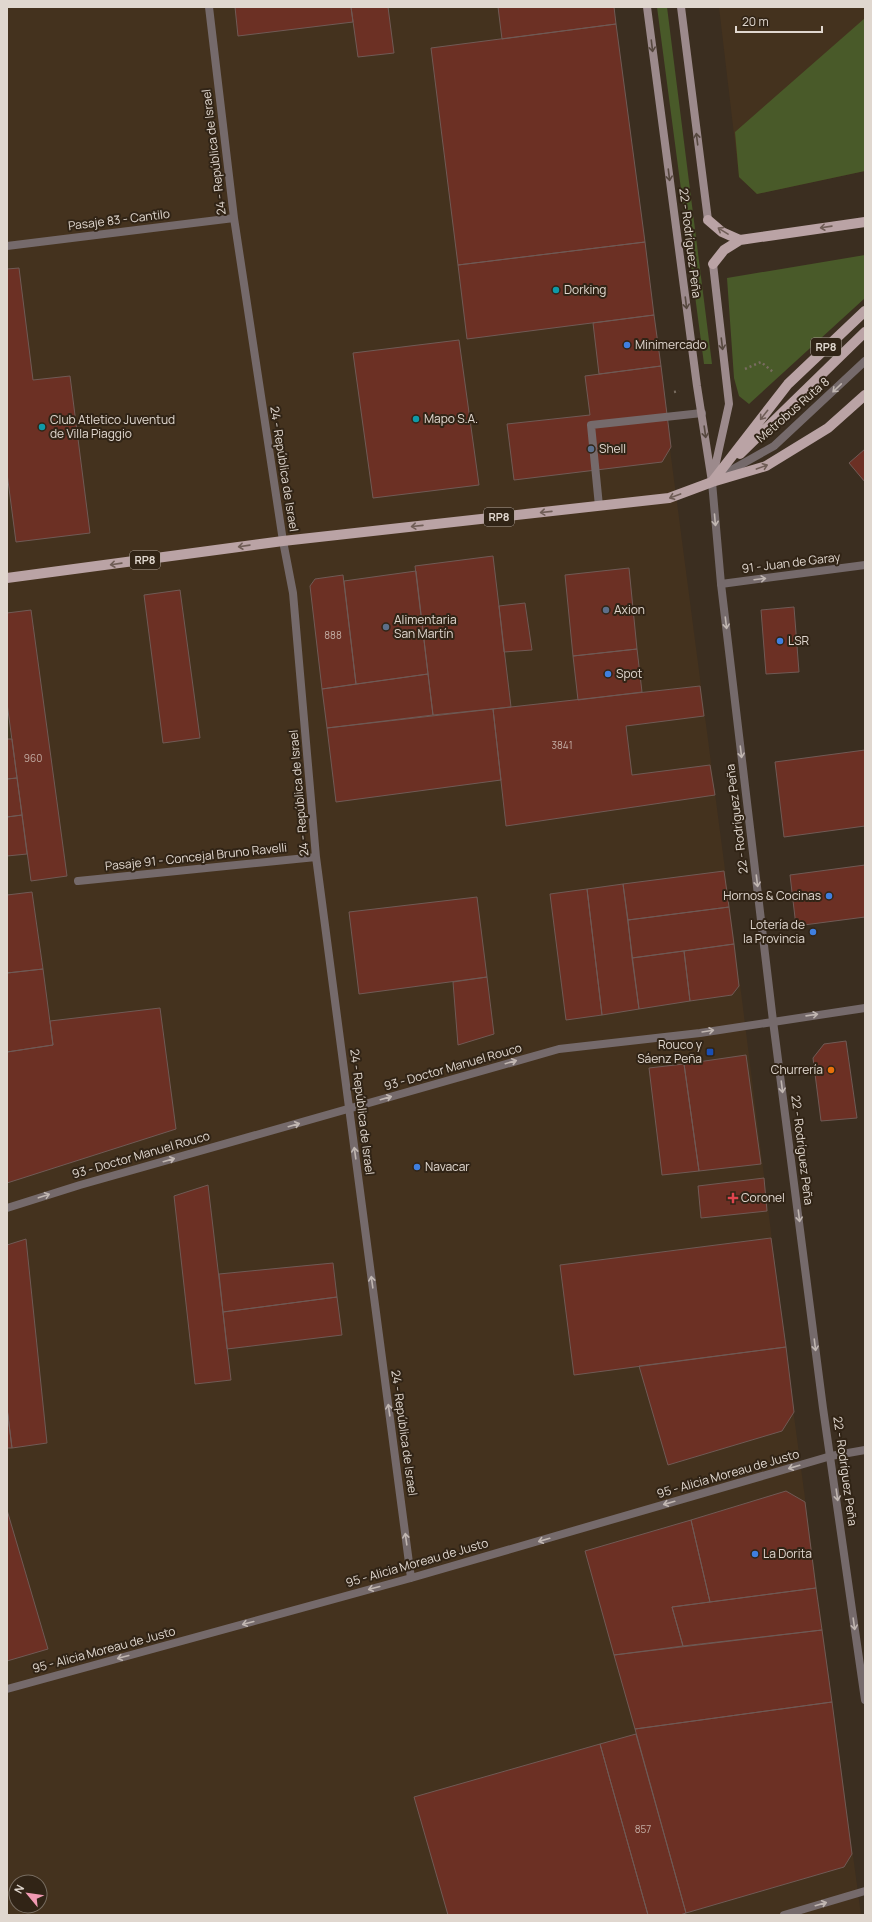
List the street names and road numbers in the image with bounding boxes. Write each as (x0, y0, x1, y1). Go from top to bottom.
street label: 24 - República de Israel (197, 88, 230, 216)
street label: 22 - Rodríguez Peña (675, 187, 706, 299)
street label: Pasaje 83 - Cantilo (67, 205, 171, 234)
road number: RP8 (811, 338, 841, 356)
street label: Metrobus Ruta 8 (752, 373, 833, 446)
street label: 24 - República de Israel (266, 405, 303, 533)
road number: RP8 (484, 508, 514, 526)
street label: 91 - Juan de Garay (741, 548, 842, 577)
road number: RP8 (130, 551, 160, 569)
street label: 24 - República de Israel (285, 729, 312, 857)
street label: 22 - Rodríguez Peña (721, 763, 752, 875)
street label: Pasaje 91 - Concejal Bruno Ravelli (104, 838, 288, 875)
street label: 93 - Doctor Manuel Rouco (382, 1039, 524, 1094)
street label: 24 - República de Israel (346, 1048, 379, 1176)
street label: 22 - Rodríguez Peña (787, 1094, 818, 1206)
street label: 93 - Doctor Manuel Rouco (70, 1127, 212, 1182)
street label: 24 - República de Israel (387, 1369, 422, 1497)
street label: 22 - Rodríguez Peña (829, 1415, 862, 1527)
street label: 95 - Alicia Moreau de Justo (655, 1445, 801, 1502)
street label: 95 - Alicia Moreau de Justo (344, 1534, 490, 1591)
street label: 95 - Alicia Moreau de Justo (30, 1622, 177, 1677)

